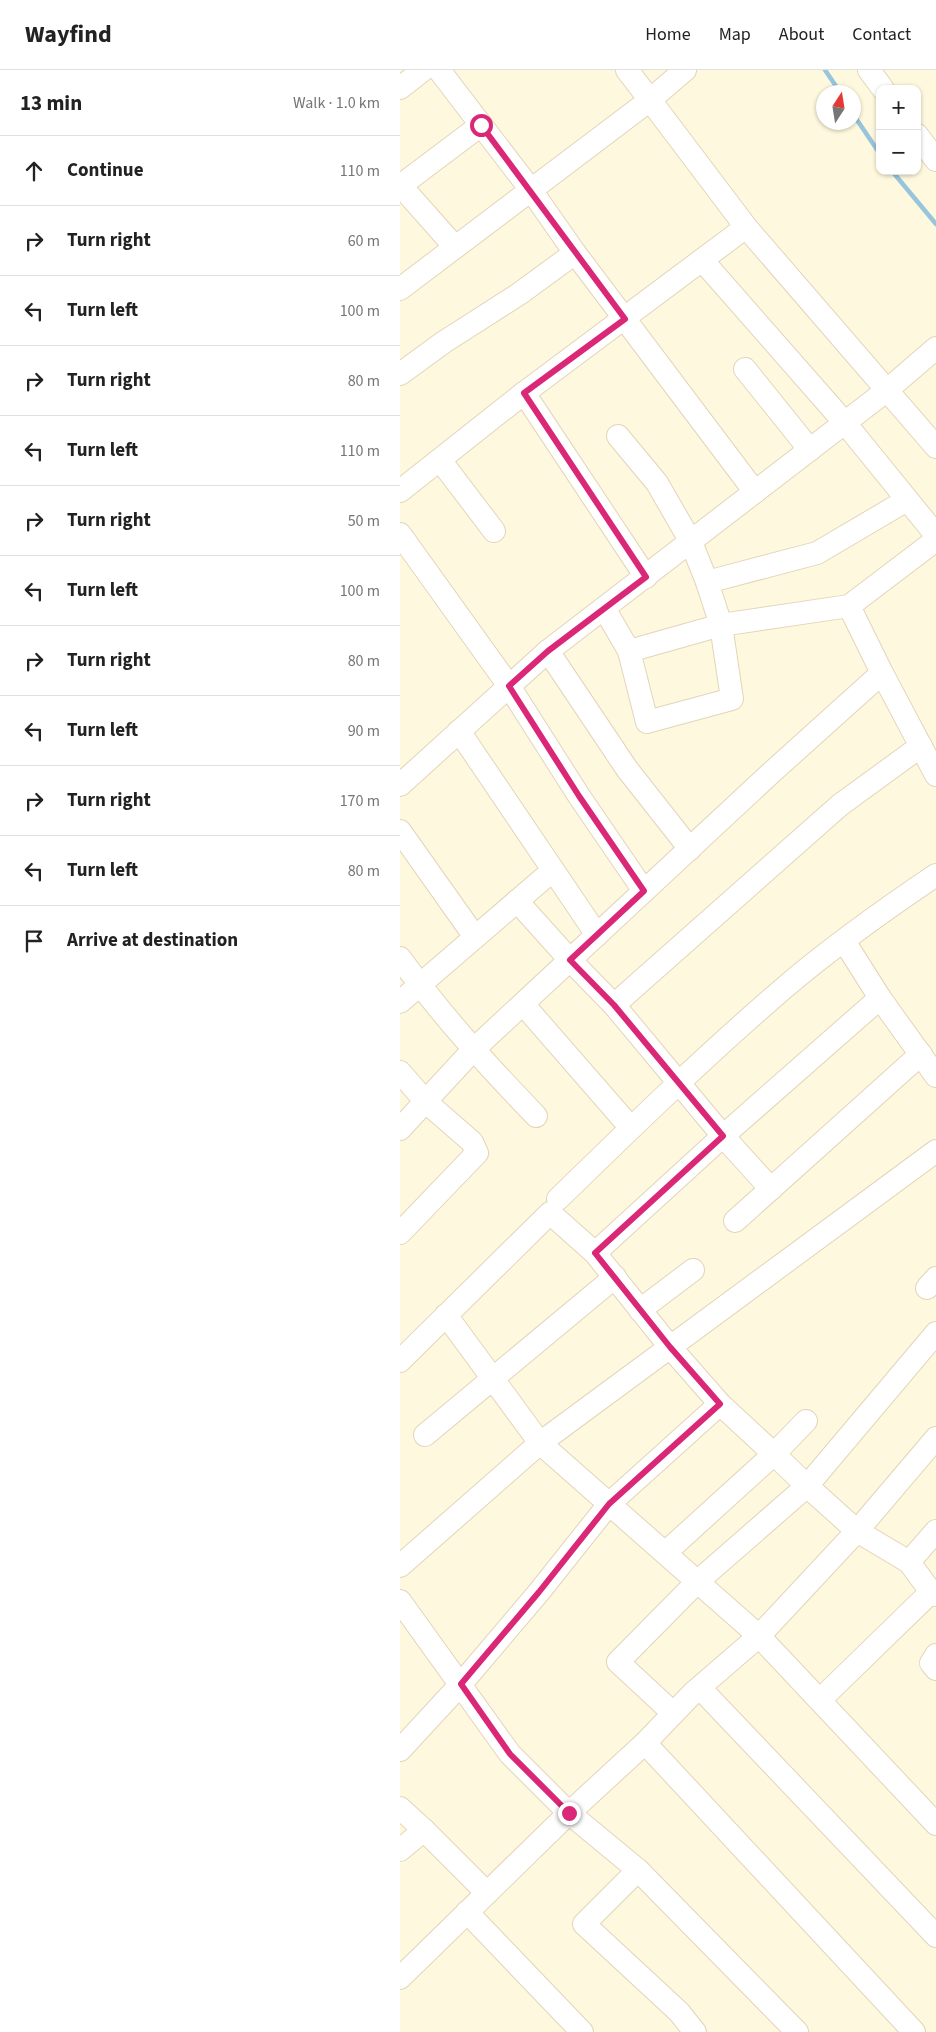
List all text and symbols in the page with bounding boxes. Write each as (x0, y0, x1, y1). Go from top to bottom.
text: Wayfind (25, 17, 112, 52)
text: Home (645, 22, 691, 47)
text: Map (719, 22, 751, 47)
text: About (779, 22, 824, 47)
text: Contact (852, 22, 911, 47)
north arrow (816, 85, 861, 130)
map controls (876, 85, 921, 175)
button: + (876, 85, 921, 130)
text: 13 min (20, 88, 82, 118)
text: Walk · 1.0 km (293, 92, 380, 114)
route start (470, 114, 493, 137)
button: − (876, 130, 921, 175)
icon: ahead (20, 157, 48, 185)
text: Continue (67, 157, 144, 184)
text: 110 m (340, 160, 380, 182)
icon: right (20, 227, 48, 255)
text: Turn right (67, 227, 151, 254)
text: 60 m (348, 230, 380, 252)
icon: left (20, 297, 48, 325)
text: Turn left (67, 297, 138, 324)
text: 100 m (340, 300, 380, 322)
icon: right (20, 367, 48, 395)
text: Turn right (67, 367, 151, 394)
text: 80 m (348, 370, 380, 392)
icon: left (20, 437, 48, 465)
text: Turn left (67, 437, 138, 464)
text: 110 m (340, 440, 380, 462)
icon: right (20, 507, 48, 535)
text: Turn right (67, 507, 151, 534)
text: 50 m (348, 510, 380, 532)
icon: left (20, 577, 48, 605)
text: Turn left (67, 577, 138, 604)
text: 100 m (340, 580, 380, 602)
icon: right (20, 647, 48, 675)
text: Turn right (67, 647, 151, 674)
text: 80 m (348, 650, 380, 672)
icon: left (20, 717, 48, 745)
text: Turn left (67, 717, 138, 744)
text: 90 m (348, 720, 380, 742)
icon: right (20, 787, 48, 815)
text: Turn right (67, 787, 151, 814)
text: 170 m (340, 790, 380, 812)
icon: left (20, 857, 48, 885)
text: Turn left (67, 857, 138, 884)
text: 80 m (348, 860, 380, 882)
icon: arrive (20, 927, 48, 955)
text: Arrive at destination (67, 927, 238, 954)
route end (558, 1802, 581, 1825)

